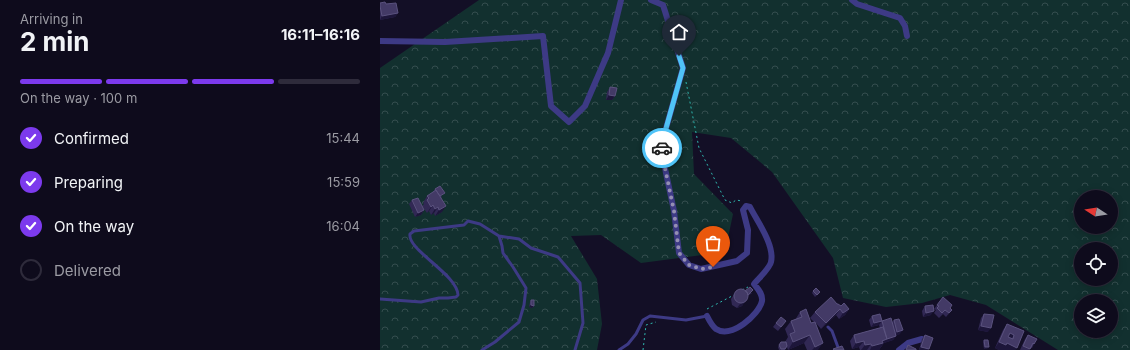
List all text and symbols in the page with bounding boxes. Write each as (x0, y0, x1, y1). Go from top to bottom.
text: Arriving in (20, 11, 83, 27)
pin (662, 15, 696, 56)
icon: home (668, 21, 690, 43)
text: 16:11–16:16 (281, 25, 360, 44)
text: 2 min (20, 26, 90, 57)
text: On the way · 100 m (20, 90, 137, 106)
icon: check (20, 127, 42, 149)
courier (642, 128, 682, 168)
text: Confirmed (54, 129, 129, 148)
text: 15:44 (326, 130, 360, 146)
icon: car (651, 137, 673, 159)
icon: check (20, 171, 42, 193)
text: Preparing (54, 173, 123, 192)
text: 15:59 (327, 174, 360, 190)
north arrow (1074, 190, 1118, 234)
map controls (1074, 190, 1118, 338)
icon: check (20, 215, 42, 237)
text: On the way (54, 217, 134, 236)
text: 16:04 (326, 218, 360, 234)
pin (696, 226, 730, 267)
icon: bag (702, 232, 724, 254)
button: locate (1074, 242, 1118, 286)
text: Delivered (54, 261, 121, 280)
button: layers (1074, 294, 1118, 338)

